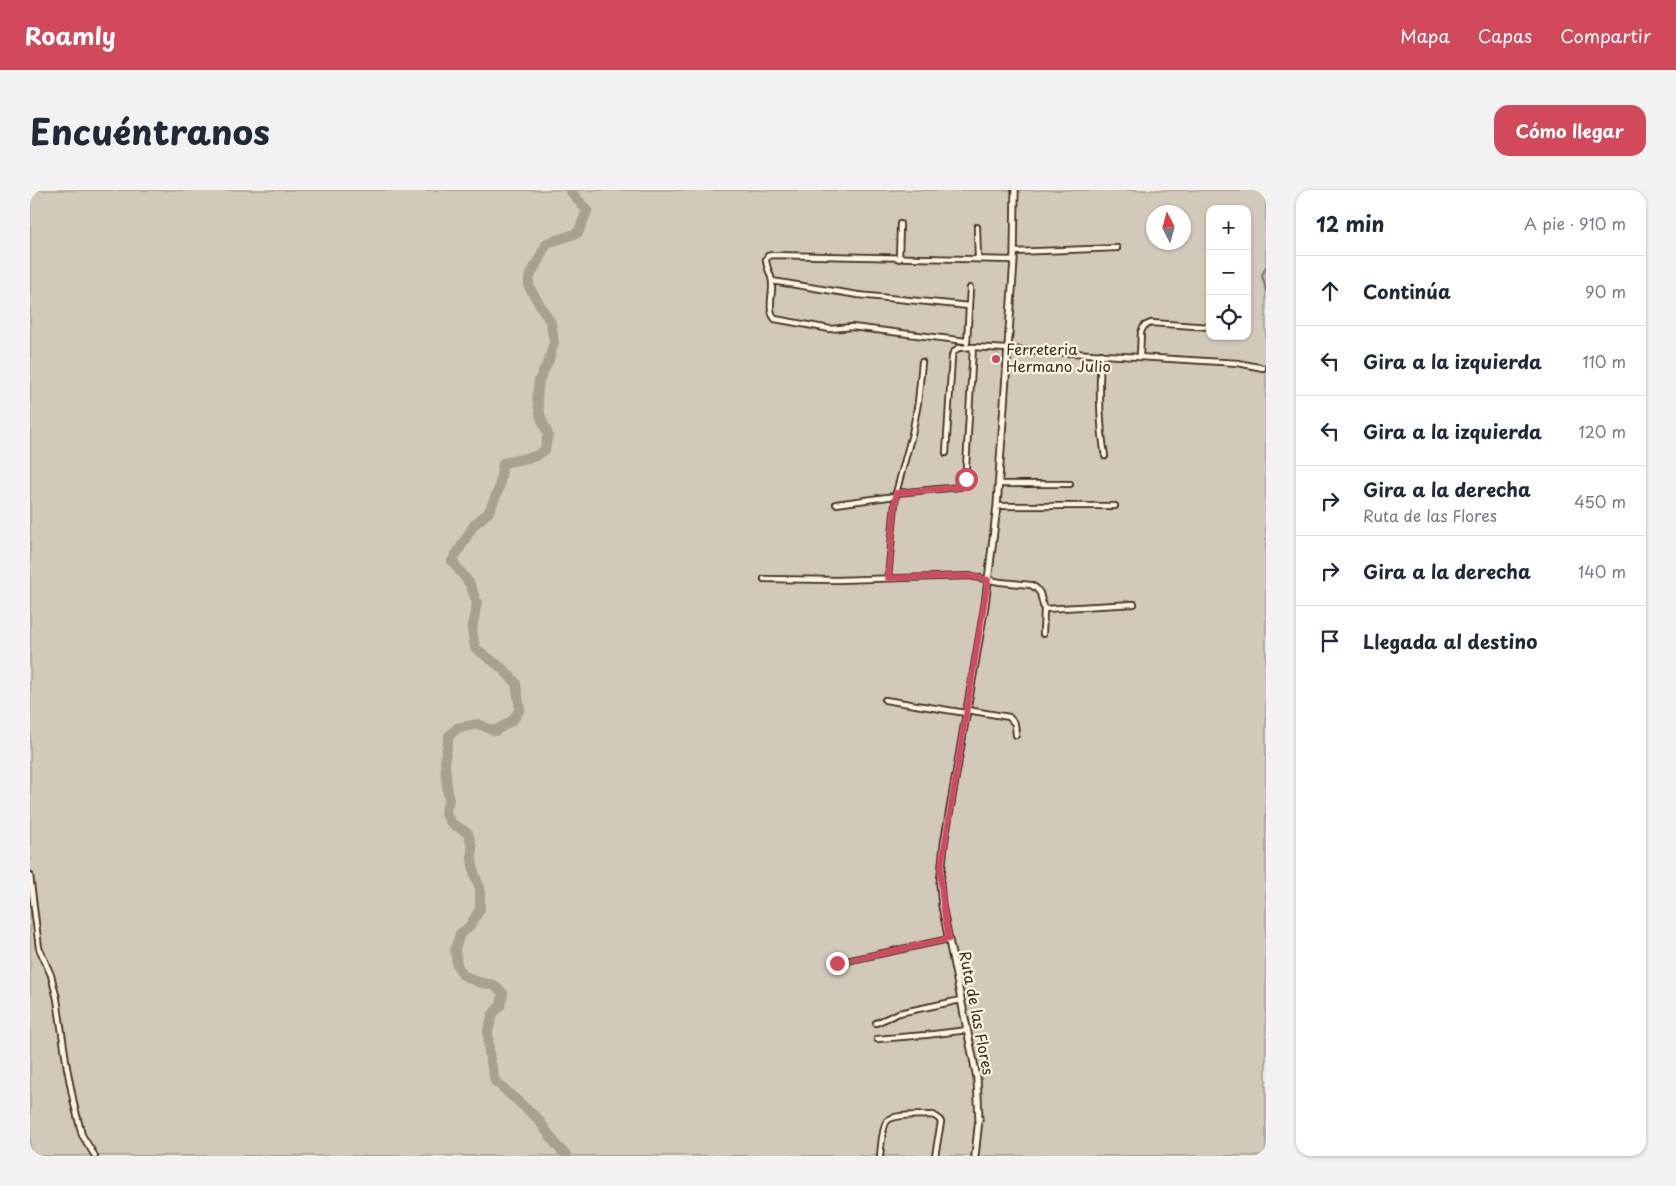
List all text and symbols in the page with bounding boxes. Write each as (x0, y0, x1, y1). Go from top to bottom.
text: Roamly (25, 17, 116, 53)
text: Mapa (1400, 22, 1450, 49)
text: Capas (1478, 22, 1532, 49)
text: Compartir (1560, 22, 1651, 49)
text: Encuéntranos (30, 104, 270, 157)
button: Cómo llegar (1494, 105, 1646, 156)
north arrow (1146, 205, 1191, 250)
map controls (1206, 205, 1251, 340)
button: + (1206, 205, 1251, 250)
text: 12 min (1316, 207, 1385, 239)
text: A pie · 910 m (1524, 211, 1626, 235)
button: − (1206, 250, 1251, 295)
icon: ahead (1316, 277, 1344, 305)
text: Continúa (1363, 277, 1451, 305)
text: 90 m (1585, 279, 1626, 303)
button: locate (1206, 295, 1251, 340)
place label: Ferreteria Hermano Julio (1006, 337, 1111, 377)
icon: left (1316, 347, 1344, 375)
text: Gira a la izquierda (1363, 347, 1542, 375)
text: 110 m (1583, 349, 1626, 373)
marker: Ferreteria Hermano Julio (990, 353, 1002, 365)
icon: left (1316, 417, 1344, 445)
text: Gira a la izquierda (1363, 417, 1542, 445)
text: 120 m (1579, 419, 1626, 443)
route start (955, 468, 978, 491)
text: Gira a la derecha (1363, 475, 1531, 503)
icon: right (1316, 487, 1344, 515)
text: 450 m (1574, 489, 1626, 513)
text: Ruta de las Flores (1363, 503, 1497, 527)
icon: right (1316, 557, 1344, 585)
text: Gira a la derecha (1363, 557, 1531, 585)
text: 140 m (1578, 559, 1626, 583)
icon: arrive (1316, 627, 1344, 655)
text: Llegada al destino (1363, 627, 1537, 655)
street label: Ruta de las Flores (954, 949, 1001, 1077)
route end (826, 952, 849, 975)

